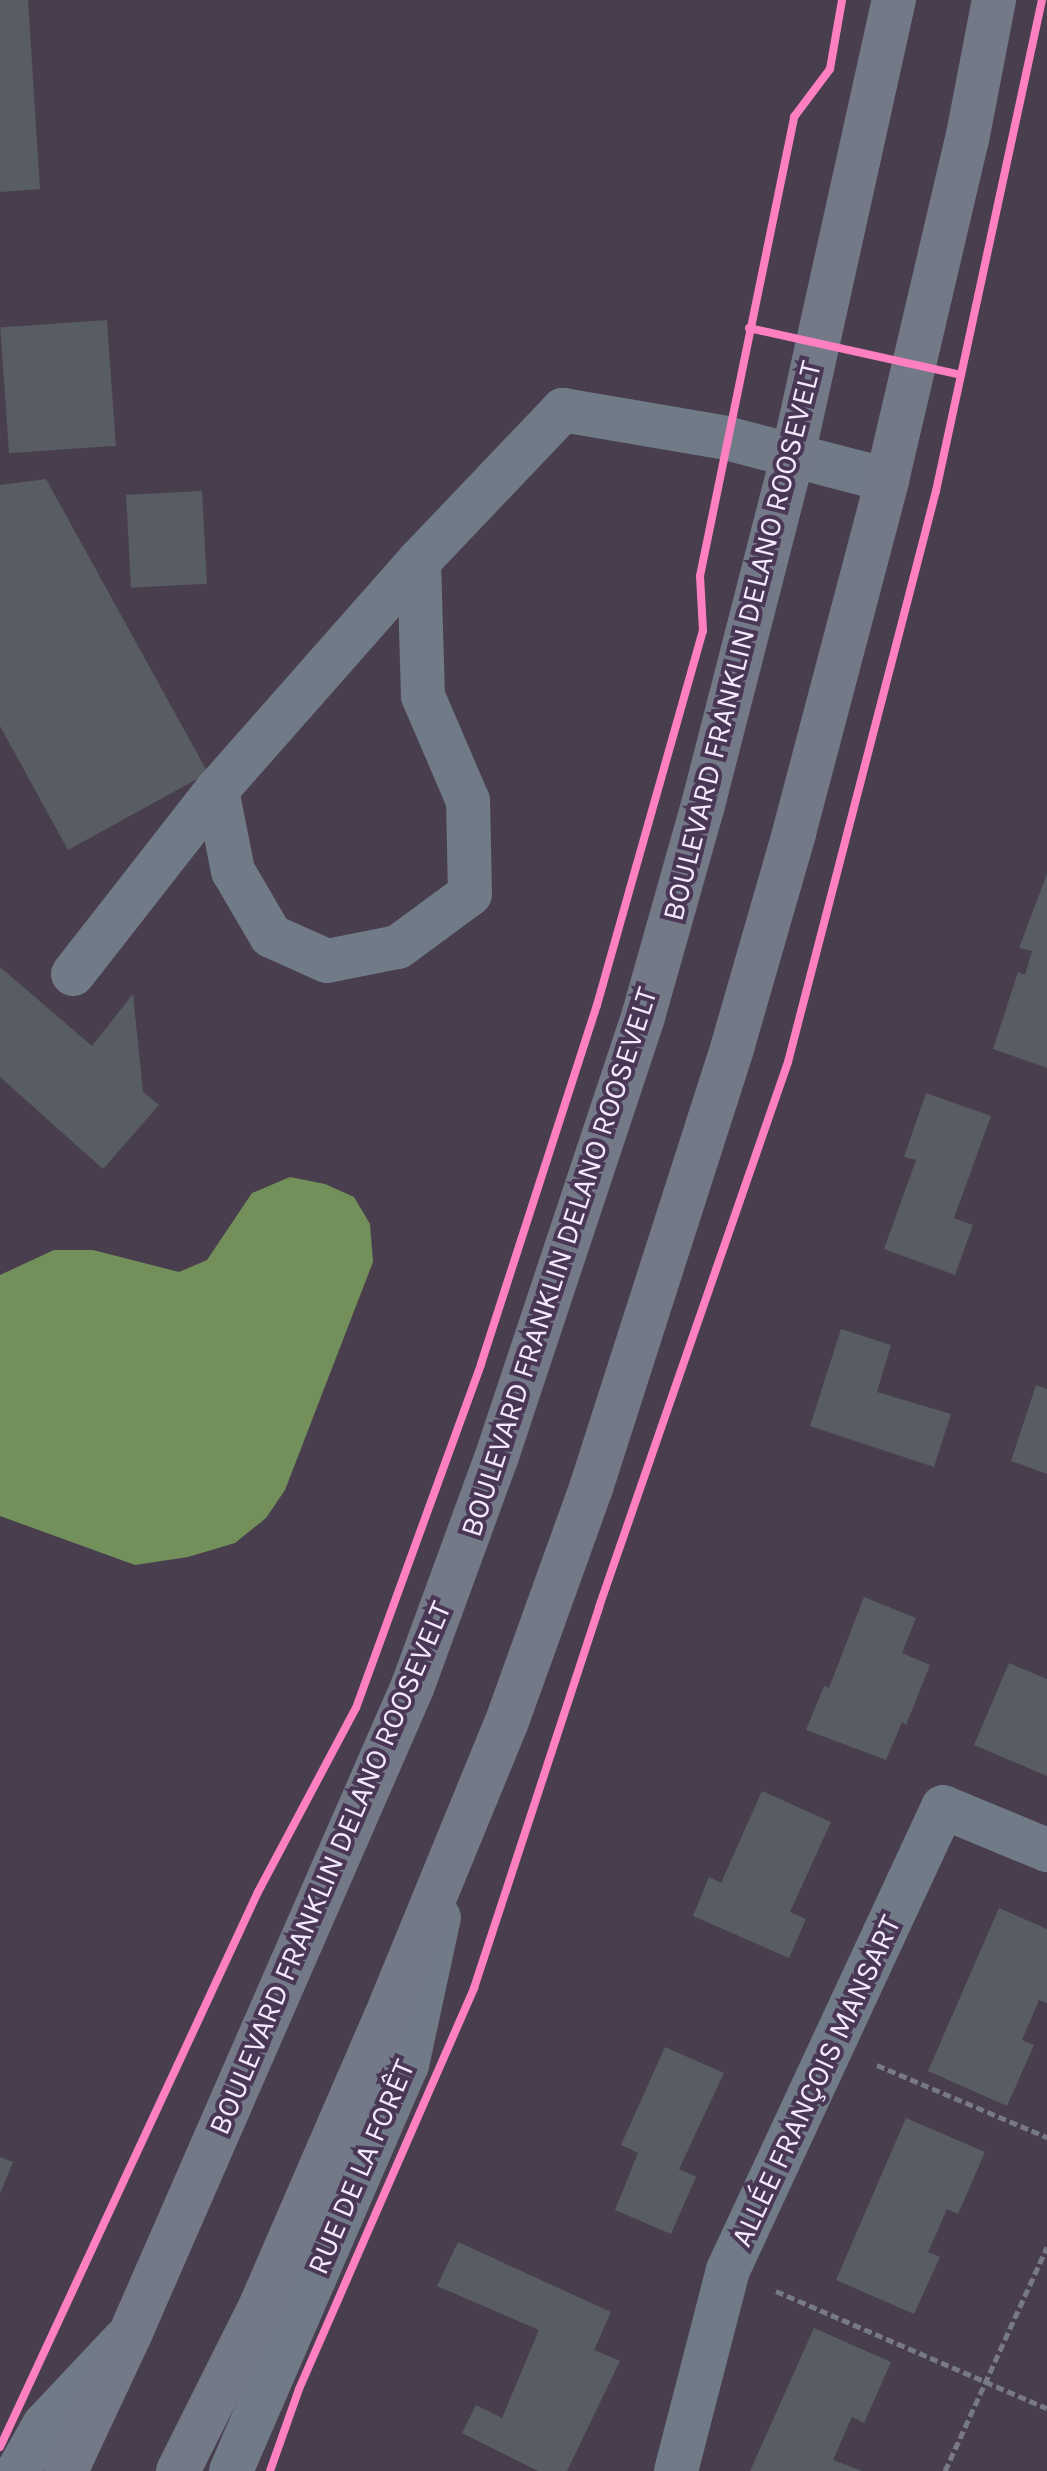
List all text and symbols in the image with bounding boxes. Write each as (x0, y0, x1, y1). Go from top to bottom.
street label: BOULEVARD FRANKLIN DELANO ROOSEVELT (655, 357, 829, 925)
street label: BOULEVARD FRANKLIN DELANO ROOSEVELT (453, 983, 665, 1541)
street label: BOULEVARD FRANKLIN DELANO ROOSEVELT (201, 1596, 459, 2140)
street label: ALLÉE FRANÇOIS MANSART (723, 1910, 909, 2252)
street label: RUE DE LA FORÊT (300, 2054, 422, 2280)

